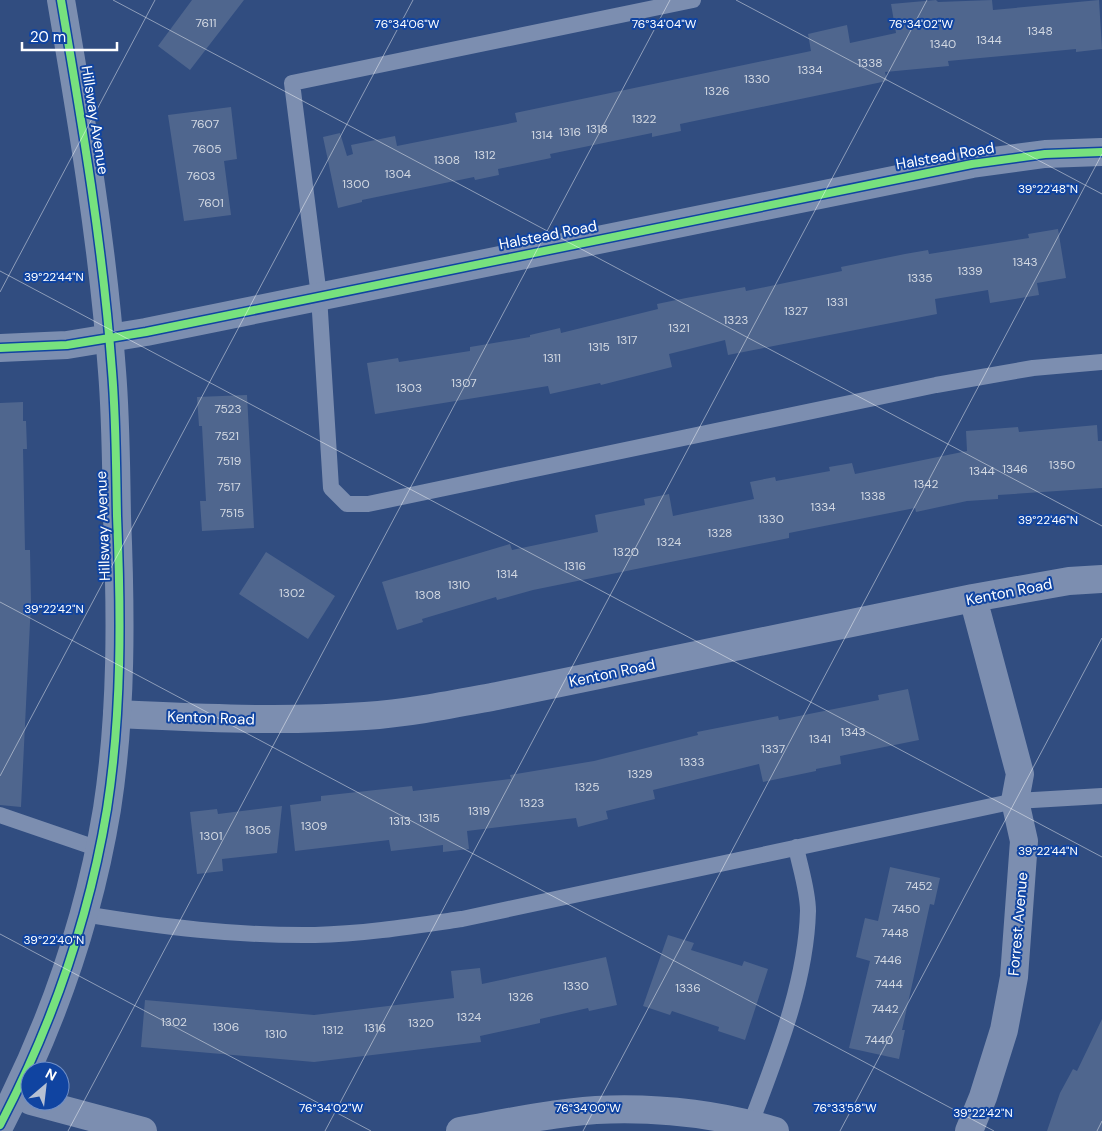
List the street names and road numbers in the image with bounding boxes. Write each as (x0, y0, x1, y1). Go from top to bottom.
street label: Hillsway Avenue (77, 64, 113, 176)
street label: Halstead Road (894, 138, 996, 174)
street label: Halstead Road (497, 216, 599, 254)
street label: Hillsway Avenue (91, 471, 115, 581)
street label: Kenton Road (964, 574, 1054, 610)
street label: Kenton Road (567, 654, 657, 692)
street label: Kenton Road (167, 706, 255, 730)
street label: Forrest Avenue (1004, 871, 1032, 977)

